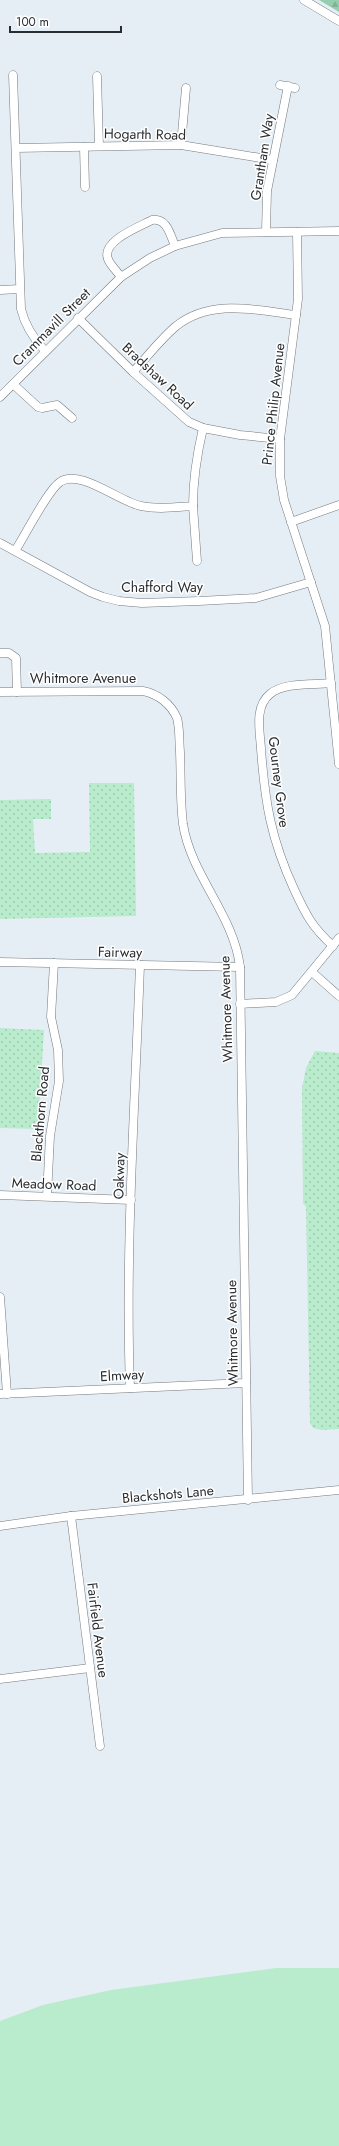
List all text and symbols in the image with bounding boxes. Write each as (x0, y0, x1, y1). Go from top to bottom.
scale bar (10, 8, 121, 34)
text: 100 m (16, 13, 49, 31)
street label: Grantham Way (245, 111, 279, 202)
street label: Hogarth Road (104, 123, 186, 145)
street label: Crammavill Street (7, 283, 95, 371)
street label: Bradshaw Road (118, 338, 198, 414)
street label: Prince Philip Avenue (257, 342, 289, 466)
street label: Chafford Way (121, 577, 204, 597)
street label: Whitmore Avenue (30, 668, 136, 688)
street label: Gourney Grove (264, 735, 294, 829)
street label: Fairway (98, 942, 143, 962)
street label: Whitmore Avenue (214, 955, 238, 1063)
street label: Blackthorn Road (26, 1066, 54, 1162)
street label: Oakway (108, 1152, 130, 1200)
street label: Meadow Road (11, 1173, 97, 1195)
street label: Whitmore Avenue (221, 1280, 243, 1386)
street label: Elmway (99, 1364, 145, 1386)
street label: Blackshots Lane (121, 1480, 215, 1508)
street label: Fairfield Avenue (82, 1581, 114, 1679)

